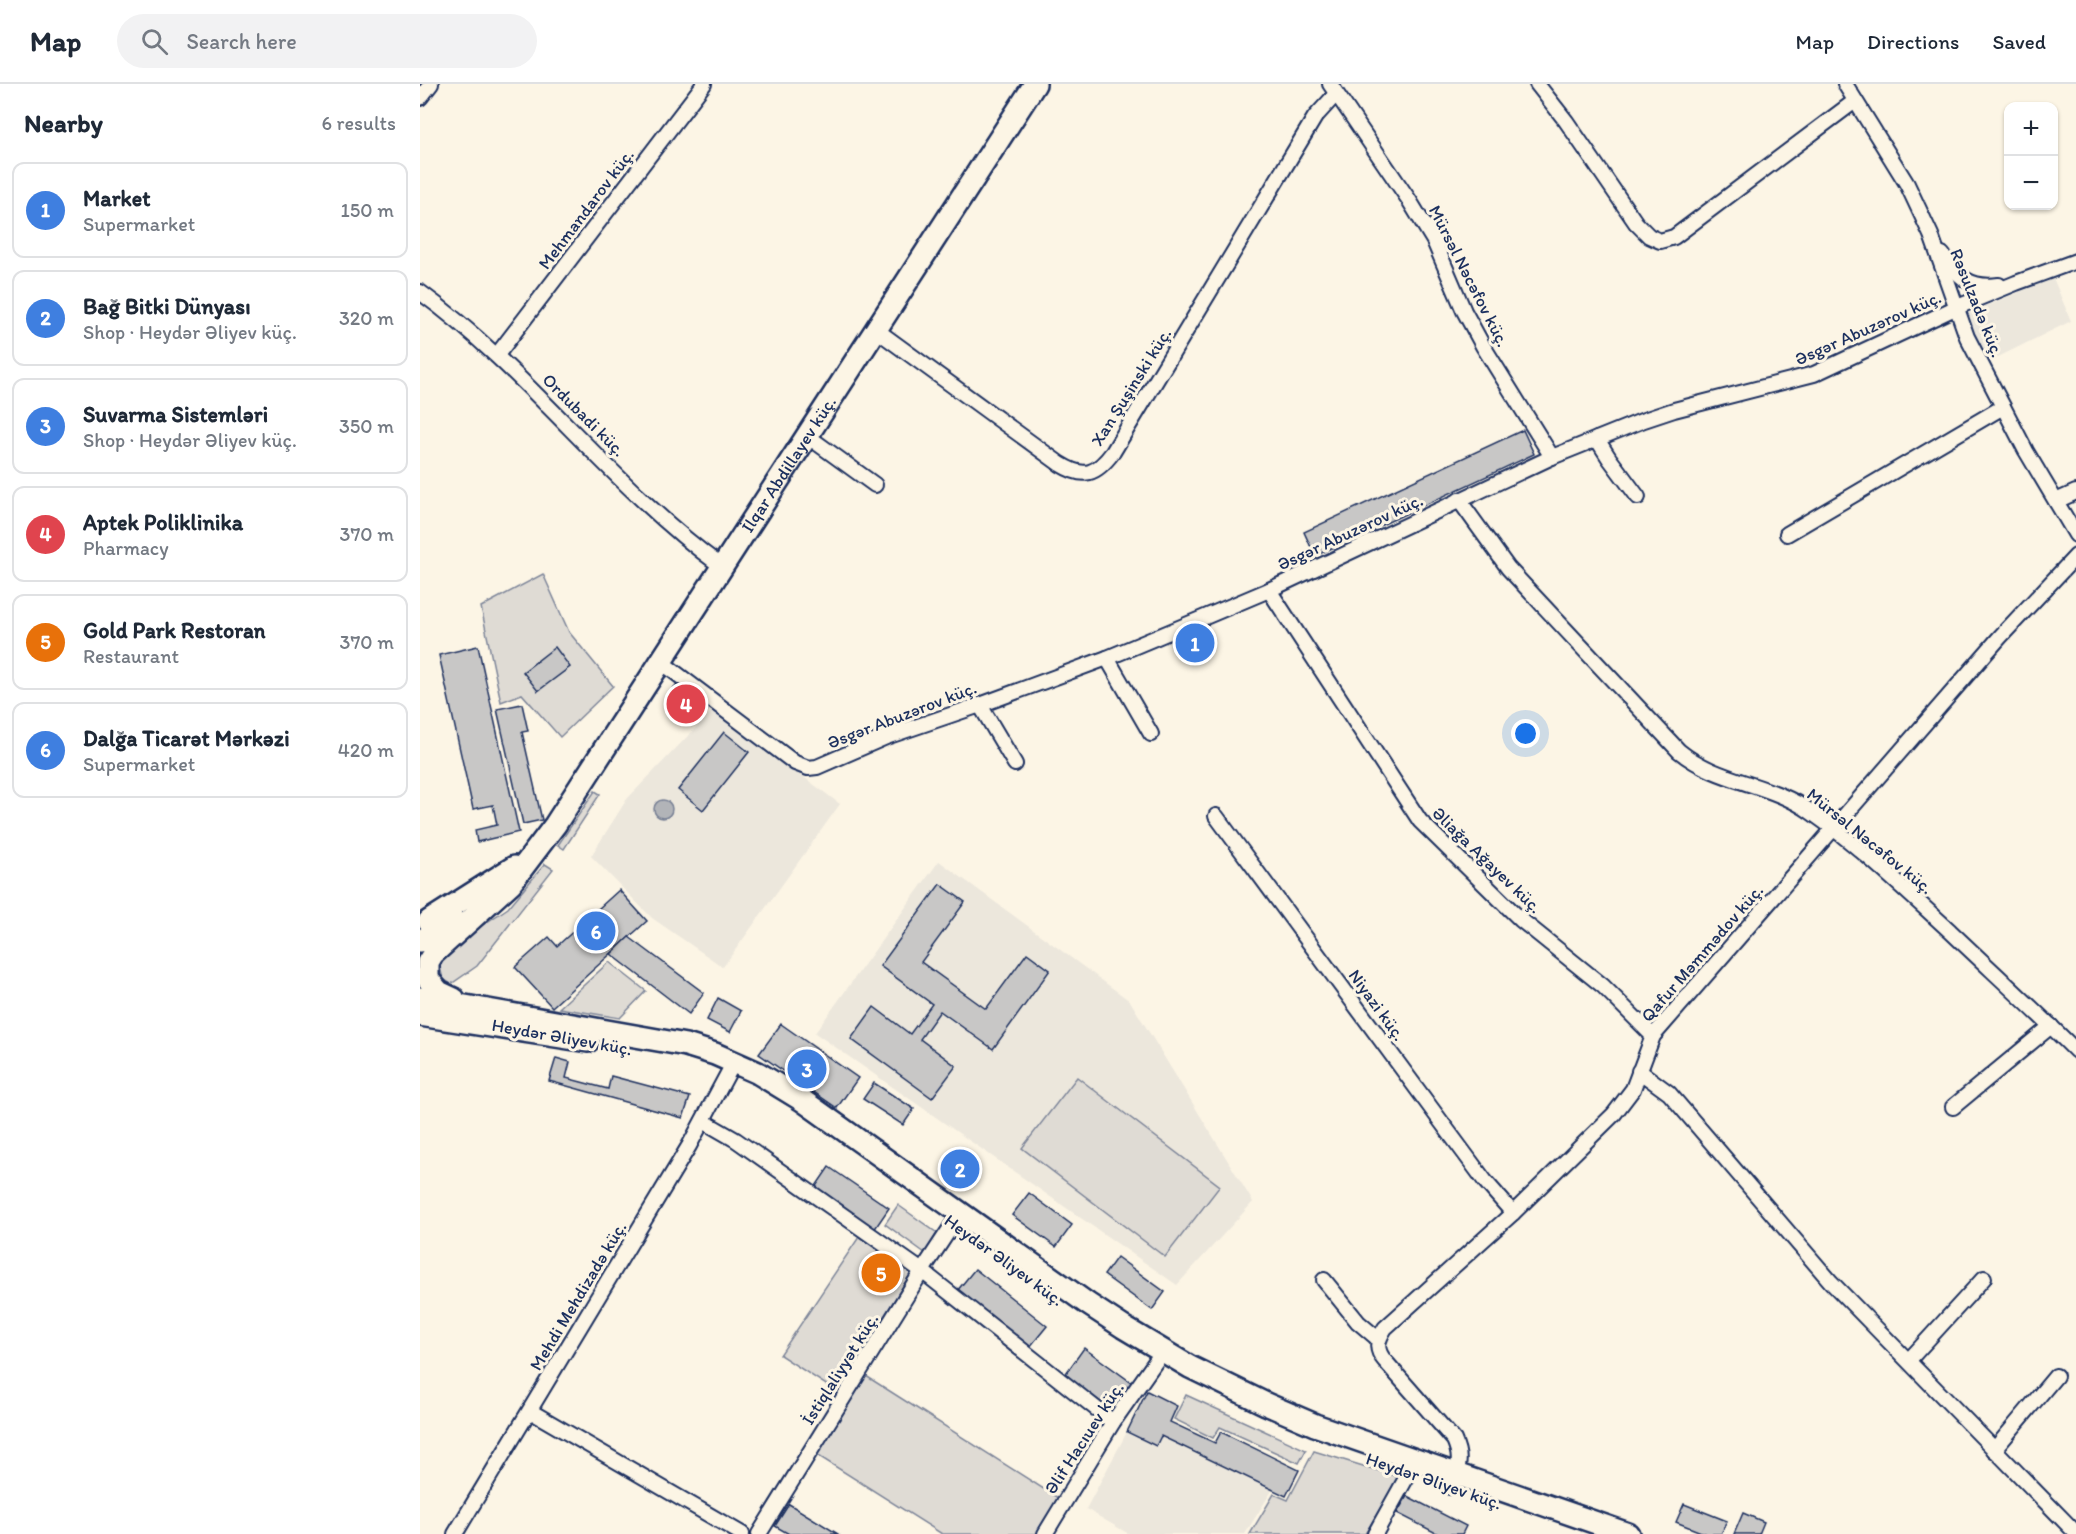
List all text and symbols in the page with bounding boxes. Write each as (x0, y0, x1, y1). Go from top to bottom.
search box (117, 14, 537, 68)
text: Map (30, 24, 81, 58)
icon: search (138, 25, 171, 58)
text: Search here (186, 28, 297, 55)
text: Map (1796, 29, 1834, 54)
text: Directions (1867, 29, 1959, 54)
text: Saved (1992, 29, 2046, 54)
map controls (2004, 102, 2058, 210)
button: + (2004, 102, 2058, 156)
text: Nearby (24, 107, 103, 139)
text: 6 results (322, 111, 396, 135)
street label: Mehmandarov küç. (533, 144, 639, 274)
button: − (2004, 156, 2058, 210)
text: Market (83, 185, 150, 212)
text: 1 (41, 198, 50, 222)
text: 150 m (341, 198, 394, 222)
street label: Mürsəl Nəcəfov küç. (1424, 201, 1514, 351)
text: Supermarket (83, 212, 195, 236)
street label: Rəsulzadə küç. (1945, 245, 2009, 361)
street label: Əsgər Abuzərov küç. (1791, 286, 1945, 370)
text: Bağ Bitki Dünyası (83, 293, 251, 320)
text: 2 (40, 306, 51, 330)
text: 320 m (339, 306, 394, 330)
text: Shop · Heydər Əliyev küç. (83, 320, 297, 344)
street label: Xan Şuşinski küç. (1086, 324, 1176, 450)
street label: Ordubadi küç. (538, 369, 630, 461)
street label: İlqar Abdillayev küç. (736, 392, 841, 537)
text: Suvarma Sistemləri (83, 401, 268, 428)
text: 3 (40, 414, 51, 438)
text: 350 m (339, 414, 394, 438)
text: Shop · Heydər Əliyev küç. (83, 428, 297, 452)
street label: Əsgər Abuzərov küç. (1274, 489, 1426, 575)
text: Aptek Poliklinika (83, 509, 243, 536)
text: 4 (39, 522, 52, 546)
text: 370 m (340, 522, 394, 546)
text: Pharmacy (83, 536, 169, 560)
text: Gold Park Restoran (83, 617, 266, 644)
pin: 1 (1176, 620, 1214, 666)
text: 5 (40, 630, 51, 654)
text: 370 m (340, 630, 394, 654)
text: Restaurant (83, 644, 179, 668)
street label: Əsgər Abuzərov küç. (824, 676, 980, 754)
pin: 4 (666, 682, 706, 726)
your location (1511, 719, 1540, 748)
text: Dalğa Ticarət Mərkəzi (83, 725, 290, 752)
text: 6 (40, 738, 51, 762)
text: 420 m (338, 738, 394, 762)
text: Supermarket (83, 752, 195, 776)
street label: Mürsəl Nəcəfov küç. (1802, 783, 1938, 899)
street label: Əliağa Ağayev küç. (1427, 802, 1547, 918)
street label: Qafur Məmmədov küç. (1636, 880, 1768, 1026)
pin: 6 (576, 908, 615, 954)
street label: Niyazi küç. (1344, 965, 1410, 1045)
street label: Heydər Əliyev küç. (490, 1014, 634, 1060)
pin: 3 (788, 1046, 826, 1092)
pin: 2 (940, 1146, 980, 1192)
street label: Heydər Əliyev küç. (940, 1209, 1068, 1311)
street label: Mehdi Mehdizadə küç. (525, 1217, 631, 1375)
pin: 5 (862, 1250, 900, 1296)
street label: İstiqlaliyyət küç. (797, 1309, 883, 1429)
street label: Əlif Hacıuev küç. (1040, 1378, 1128, 1498)
street label: Heydər Əliyev küç. (1363, 1447, 1505, 1515)

